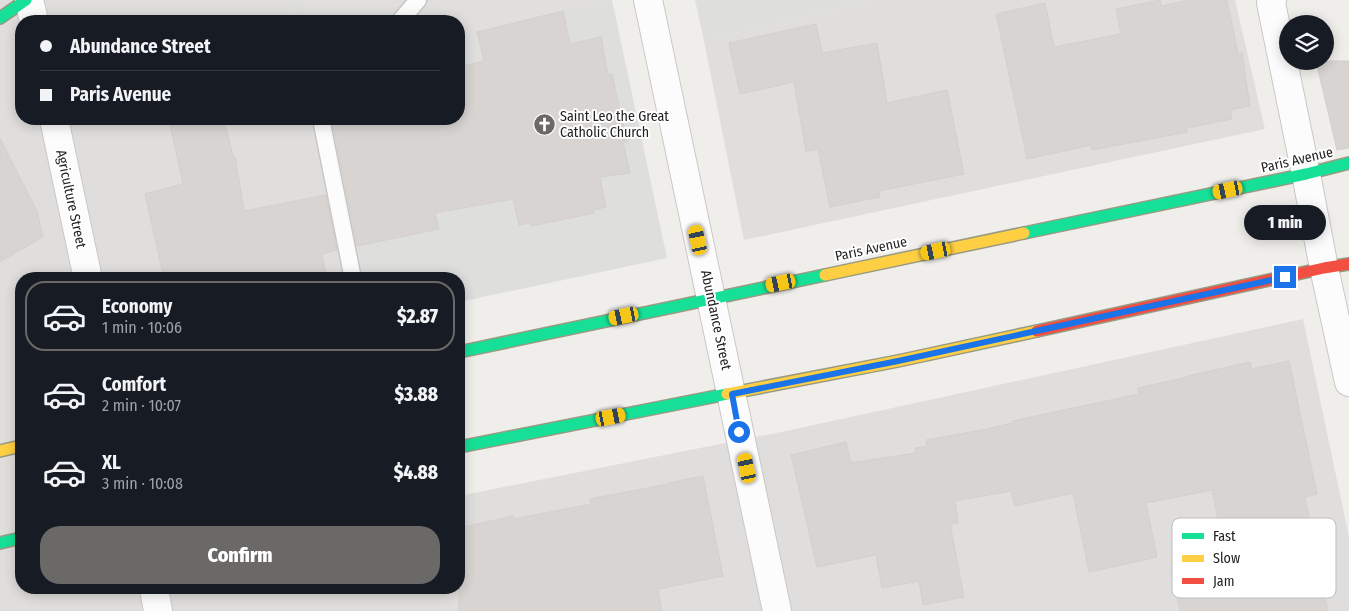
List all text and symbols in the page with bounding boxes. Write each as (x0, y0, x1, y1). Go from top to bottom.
map controls (1279, 15, 1334, 70)
button: layers (1279, 15, 1334, 70)
text: Abundance Street (70, 35, 211, 58)
text: Paris Avenue (70, 83, 171, 106)
place label: Saint Leo the Great Catholic Church (560, 108, 669, 141)
church icon: Saint Leo the Great Catholic Church (532, 112, 556, 136)
street label: Paris Avenue (1259, 143, 1335, 177)
street label: Agriculture Street (52, 148, 90, 250)
car (1211, 180, 1244, 200)
callout: 1 min (1244, 204, 1326, 240)
text: 1 min (1268, 213, 1302, 232)
car (687, 224, 708, 256)
street label: Paris Avenue (833, 233, 909, 265)
car (919, 241, 952, 261)
route end (1274, 266, 1296, 288)
street label: Abundance Street (697, 269, 735, 372)
car (764, 273, 797, 293)
icon: car (42, 294, 87, 339)
text: Economy (102, 295, 172, 318)
text: $2.87 (397, 305, 438, 328)
car (607, 306, 640, 326)
text: 1 min · 10:06 (102, 318, 182, 337)
icon: car (42, 372, 87, 417)
text: Comfort (102, 373, 166, 396)
text: $3.88 (395, 383, 438, 406)
text: 2 min · 10:07 (102, 396, 181, 415)
car (594, 407, 627, 427)
route start (728, 421, 750, 443)
icon: car (42, 450, 87, 495)
text: XL (102, 451, 121, 474)
car (736, 452, 757, 484)
text: $4.88 (394, 461, 438, 484)
text: 3 min · 10:08 (102, 474, 183, 493)
legend (1172, 518, 1336, 598)
button: Confirm (40, 526, 440, 584)
text: Fast (1213, 528, 1236, 545)
text: Slow (1213, 550, 1240, 567)
text: Jam (1213, 573, 1234, 590)

